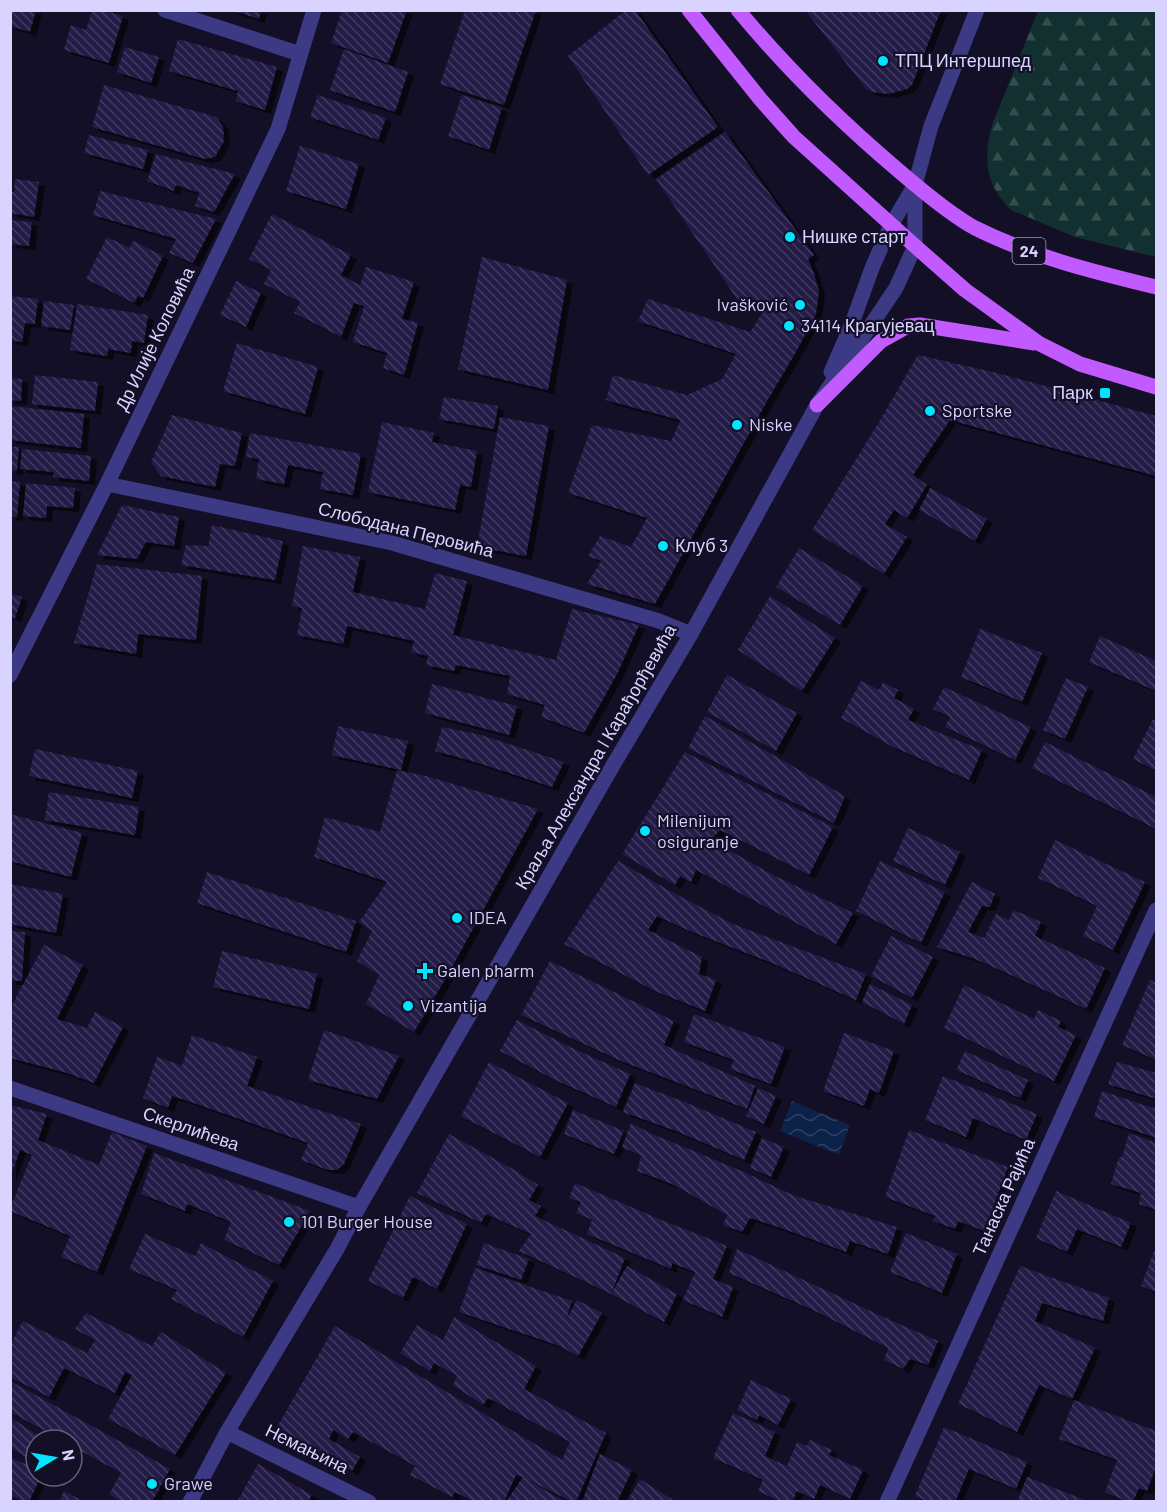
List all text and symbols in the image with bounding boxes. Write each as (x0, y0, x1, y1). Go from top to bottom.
place label: ТПЦ Интершпед (895, 49, 1032, 71)
marker: ТПЦ Интершпед (876, 54, 890, 68)
place label: Нишке старт (802, 225, 906, 247)
marker: Нишке старт (783, 230, 797, 244)
road number: 24 (1012, 238, 1046, 264)
street label: Др Илије Коловића (110, 262, 199, 414)
place label: Ivašković (716, 293, 788, 315)
marker: Ivašković (793, 298, 807, 312)
place label: 34114 Крагујевац (801, 314, 934, 336)
marker: 34114 Крагујевац (782, 319, 796, 333)
place label: Парк (1052, 381, 1093, 403)
marker: Парк (1098, 386, 1112, 400)
place label: Sportske (942, 399, 1012, 421)
marker: Sportske (923, 404, 937, 418)
place label: Niske (749, 413, 793, 435)
marker: Niske (730, 418, 744, 432)
street label: Слободана Перовића (316, 497, 497, 562)
place label: Клуб 3 (675, 534, 728, 556)
marker: Клуб 3 (656, 539, 670, 553)
street label: Краља Александра I Карађорђевића (510, 619, 681, 893)
place label: Milenijum osiguranje (657, 809, 739, 852)
marker: Milenijum osiguranje (638, 824, 652, 838)
place label: IDEA (469, 906, 507, 928)
marker: IDEA (450, 911, 464, 925)
place label: Galen pharm (437, 959, 534, 981)
marker: Galen pharm (418, 964, 432, 978)
place label: Vizantija (420, 994, 487, 1016)
marker: Vizantija (401, 999, 415, 1013)
street label: Скерлићева (140, 1101, 243, 1155)
street label: Танаска Рајића (967, 1133, 1039, 1259)
place label: 101 Burger House (301, 1210, 433, 1232)
marker: 101 Burger House (282, 1215, 296, 1229)
street label: Немањина (262, 1418, 354, 1478)
north arrow (24, 1428, 84, 1488)
text: N (59, 1448, 80, 1462)
place label: Grawe (164, 1472, 213, 1494)
marker: Grawe (145, 1477, 159, 1491)

